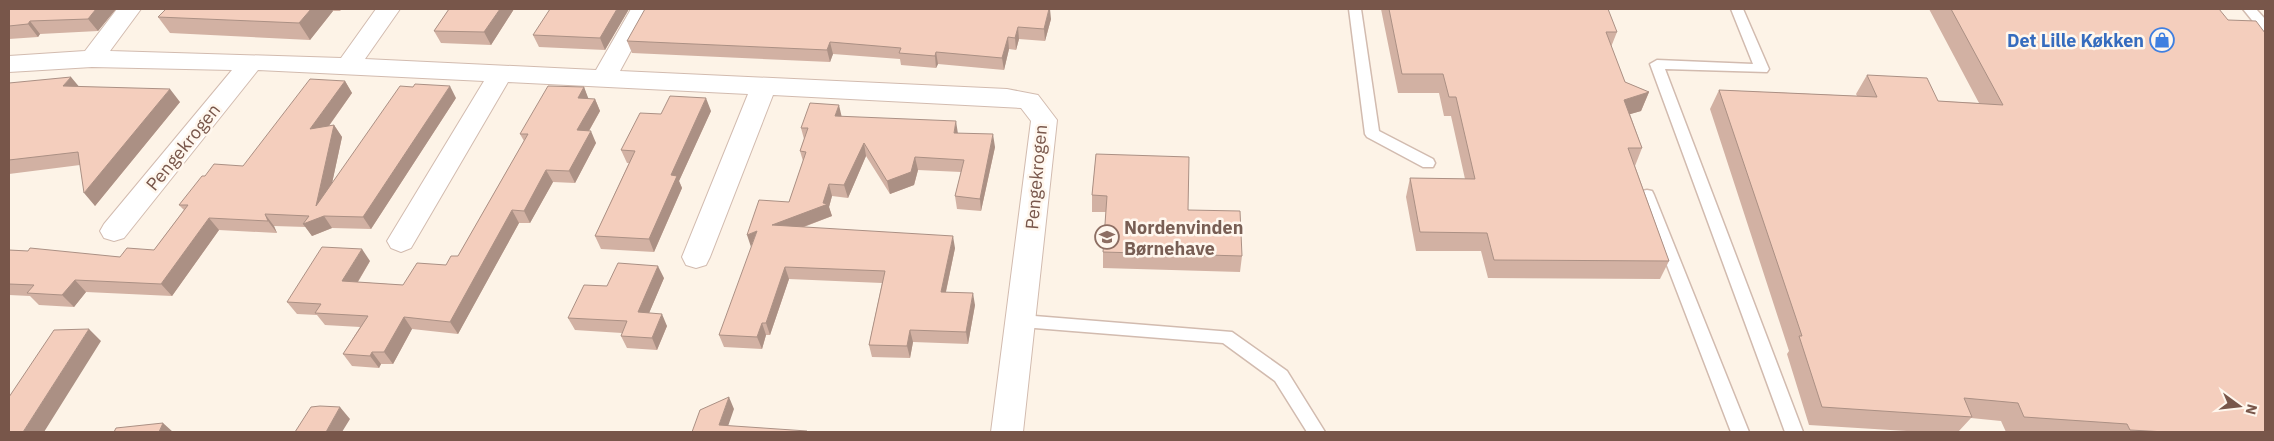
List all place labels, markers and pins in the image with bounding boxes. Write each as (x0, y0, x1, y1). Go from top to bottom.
shop icon: Det Lille Køkken (2149, 27, 2175, 53)
place label: Det Lille Køkken (2007, 29, 2144, 52)
place label: Nordenvinden Børnehave (1124, 216, 1243, 260)
school or university icon: Nordenvinden Børnehave (1094, 224, 1120, 250)

